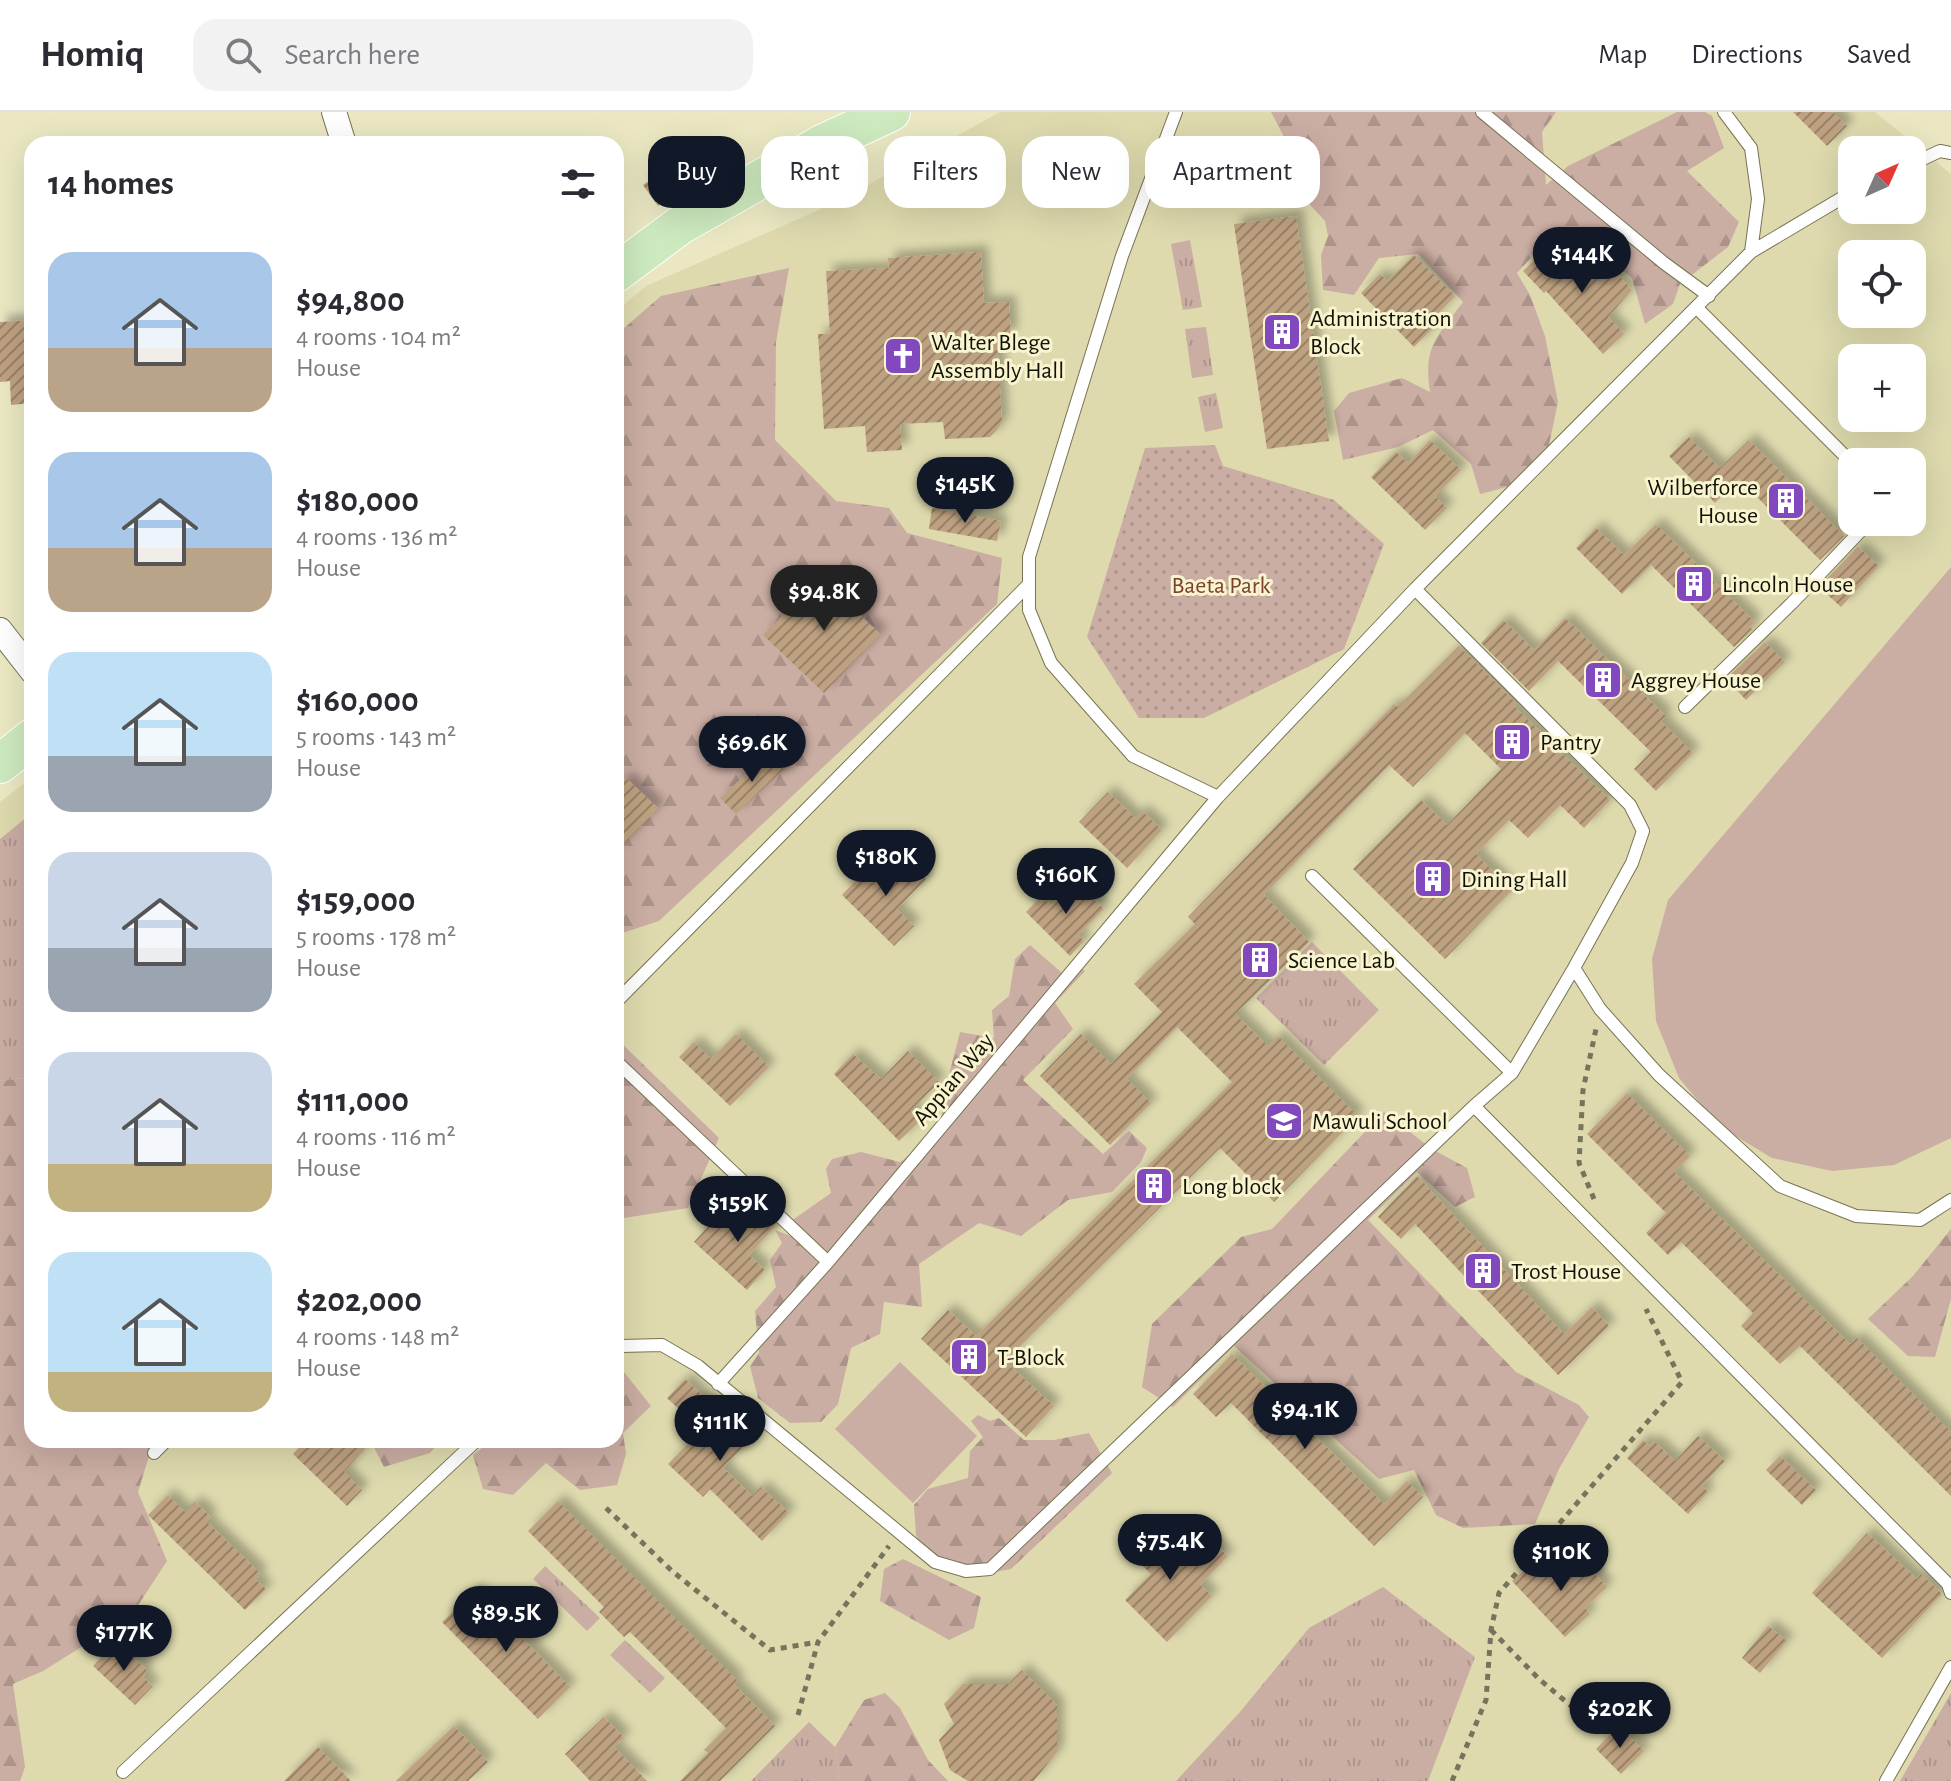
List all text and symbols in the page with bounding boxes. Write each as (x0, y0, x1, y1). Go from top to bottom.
search box (193, 19, 753, 91)
icon: search (221, 33, 265, 77)
text: Homiq (40, 36, 145, 74)
text: Search here (285, 40, 420, 70)
text: Map (1598, 41, 1647, 69)
text: Directions (1691, 41, 1803, 69)
text: Saved (1847, 41, 1911, 69)
chip: Buy (648, 136, 745, 208)
chip: Rent (761, 136, 868, 208)
chip: Filters (884, 136, 1006, 208)
chip: New (1022, 136, 1129, 208)
chip: Apartment (1145, 136, 1320, 208)
north arrow (1838, 136, 1926, 224)
map controls (1838, 136, 1926, 536)
icon: filters (556, 162, 600, 206)
text: 14 homes (48, 167, 174, 201)
pin: $144K (1526, 227, 1638, 295)
text: $144K (1551, 240, 1613, 266)
button: locate (1838, 240, 1926, 328)
icon: home (112, 284, 208, 380)
text: $94,800 (296, 284, 405, 318)
place label: Administration Block (1310, 307, 1452, 359)
building icon: Administration Block (1261, 311, 1303, 353)
text: 4 rooms · 104 m² (296, 324, 461, 350)
place label: Walter Blege Assembly Hall (931, 331, 1064, 383)
church icon: Walter Blege Assembly Hall (882, 335, 924, 377)
button: + (1838, 344, 1926, 432)
text: House (296, 355, 361, 381)
button: − (1838, 448, 1926, 536)
pin: $145K (909, 457, 1021, 525)
text: $145K (935, 470, 995, 496)
place label: Wilberforce House (1647, 476, 1758, 528)
building icon: Wilberforce House (1765, 480, 1807, 522)
icon: home (112, 484, 208, 580)
text: $180,000 (296, 484, 419, 518)
text: 4 rooms · 136 m² (296, 524, 457, 550)
text: House (296, 555, 361, 581)
building icon: Lincoln House (1673, 563, 1715, 605)
pin: $94.8K (759, 565, 889, 633)
place label: Lincoln House (1722, 573, 1853, 597)
park label: Baeta Park (1171, 574, 1271, 598)
text: $94.8K (788, 578, 860, 604)
building icon: Aggrey House (1582, 659, 1624, 701)
place label: Aggrey House (1631, 669, 1761, 693)
icon: home (112, 684, 208, 780)
text: $160,000 (296, 684, 419, 718)
pin: $69.6K (687, 716, 817, 784)
building icon: Pantry (1491, 721, 1533, 763)
text: 5 rooms · 143 m² (296, 724, 456, 750)
text: $69.6K (717, 729, 787, 755)
place label: Pantry (1540, 731, 1601, 755)
text: House (296, 755, 361, 781)
pin: $180K (830, 830, 942, 898)
text: $180K (855, 843, 917, 869)
pin: $160K (1010, 848, 1122, 916)
building icon: Dining Hall (1412, 858, 1454, 900)
text: $160K (1035, 861, 1097, 887)
place label: Dining Hall (1461, 868, 1567, 892)
icon: home (112, 884, 208, 980)
text: $159,000 (296, 884, 416, 918)
text: 5 rooms · 178 m² (296, 924, 456, 950)
building icon: Science Lab (1239, 939, 1281, 981)
place label: Science Lab (1288, 949, 1395, 973)
text: House (296, 955, 361, 981)
street label: Appian Way (909, 1029, 999, 1130)
icon: home (112, 1084, 208, 1180)
text: $111,000 (296, 1084, 409, 1118)
school or university icon: Mawuli School (1263, 1100, 1305, 1142)
place label: Mawuli School (1312, 1110, 1448, 1134)
text: 4 rooms · 116 m² (296, 1124, 456, 1150)
text: House (296, 1155, 361, 1181)
building icon: Long block (1133, 1165, 1175, 1207)
place label: Long block (1182, 1175, 1282, 1199)
pin: $159K (682, 1176, 794, 1244)
text: $159K (708, 1189, 768, 1215)
building icon: Trost House (1462, 1250, 1504, 1292)
place label: Trost House (1511, 1260, 1621, 1284)
icon: home (112, 1284, 208, 1380)
text: $202,000 (296, 1284, 422, 1318)
text: 4 rooms · 148 m² (296, 1324, 459, 1350)
building icon: T-Block (948, 1336, 990, 1378)
place label: T-Block (997, 1346, 1065, 1370)
text: House (296, 1355, 361, 1381)
pin: $94.1K (1240, 1383, 1370, 1451)
pin: $111K (664, 1395, 776, 1463)
text: $94.1K (1271, 1396, 1339, 1422)
text: $111K (693, 1408, 747, 1434)
pin: $75.4K (1105, 1514, 1235, 1582)
pin: $110K (1505, 1525, 1617, 1593)
text: $75.4K (1136, 1527, 1204, 1553)
text: $110K (1531, 1538, 1591, 1564)
pin: $89.5K (441, 1586, 571, 1654)
text: $89.5K (471, 1599, 541, 1625)
pin: $177K (68, 1605, 180, 1673)
text: $177K (95, 1618, 153, 1644)
pin: $202K (1564, 1682, 1676, 1750)
text: $202K (1588, 1695, 1652, 1721)

